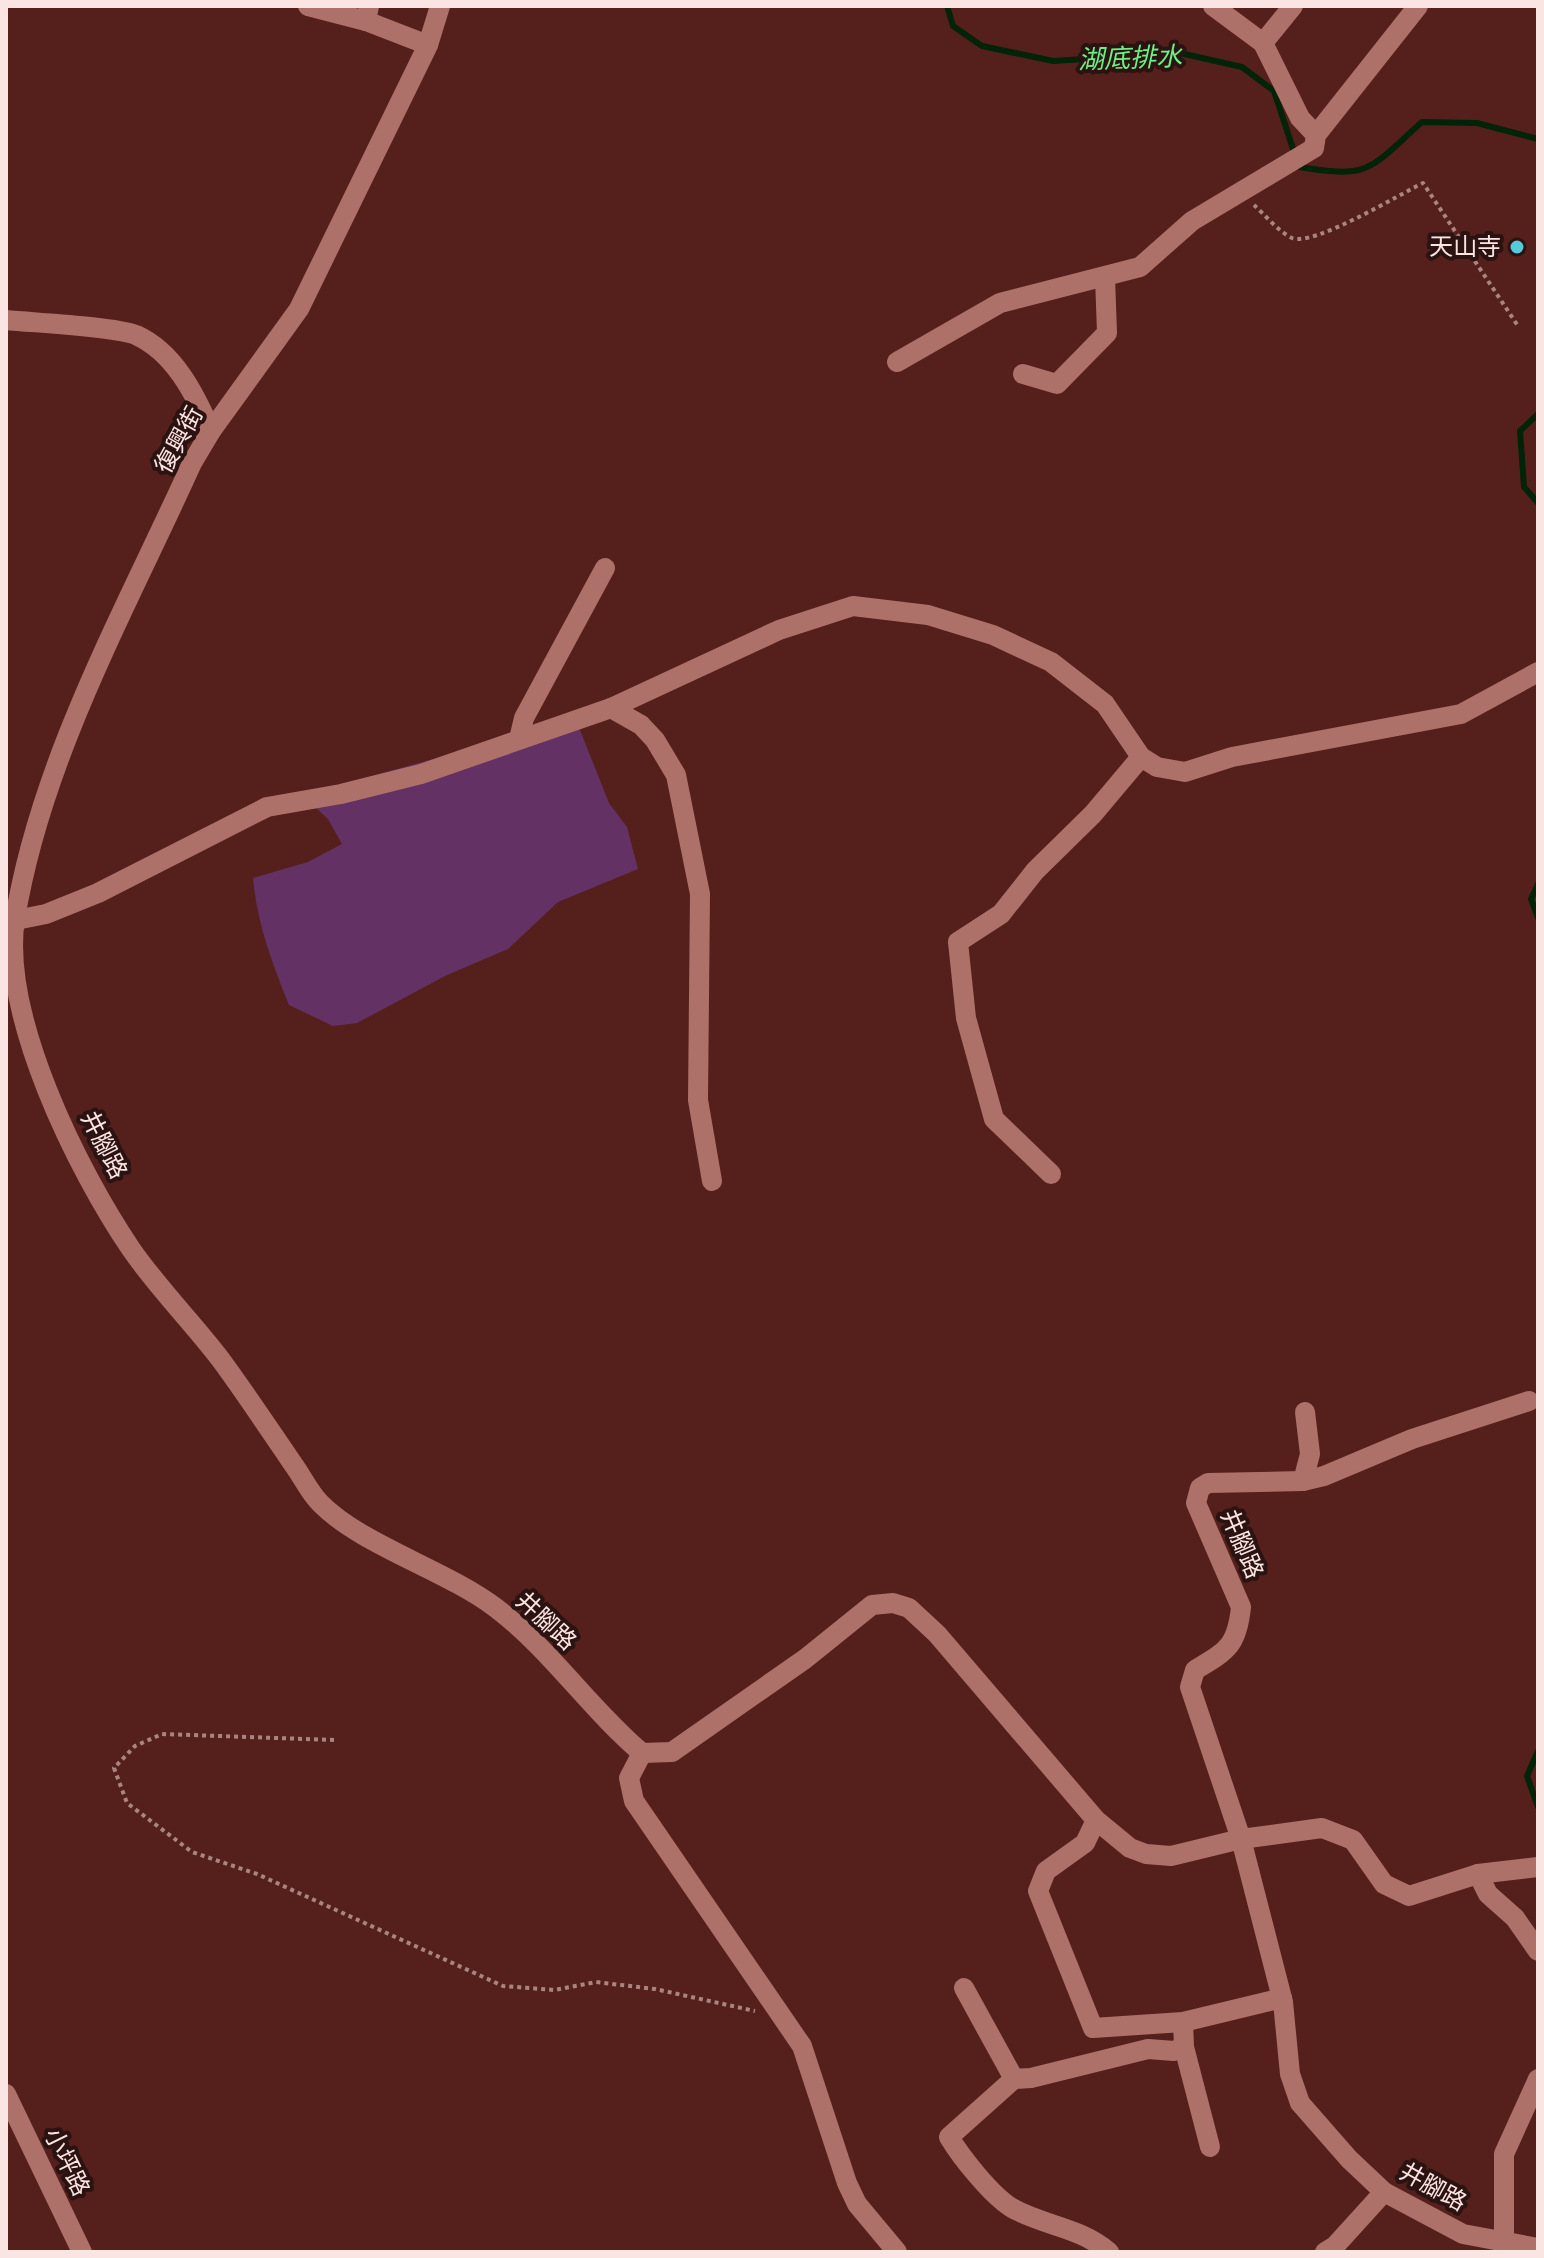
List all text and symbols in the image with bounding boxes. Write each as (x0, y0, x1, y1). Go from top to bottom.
water label: 湖底排水 (1077, 40, 1184, 76)
place label: 天山寺 (1429, 232, 1501, 261)
marker: 天山寺 (1508, 238, 1526, 256)
street label: 復興街 (148, 401, 209, 478)
street label: 井腳路 (75, 1106, 134, 1183)
street label: 井腳路 (1215, 1505, 1270, 1583)
street label: 井腳路 (510, 1585, 583, 1656)
street label: 小坪路 (39, 2123, 96, 2200)
street label: 井腳路 (1395, 2156, 1472, 2217)

